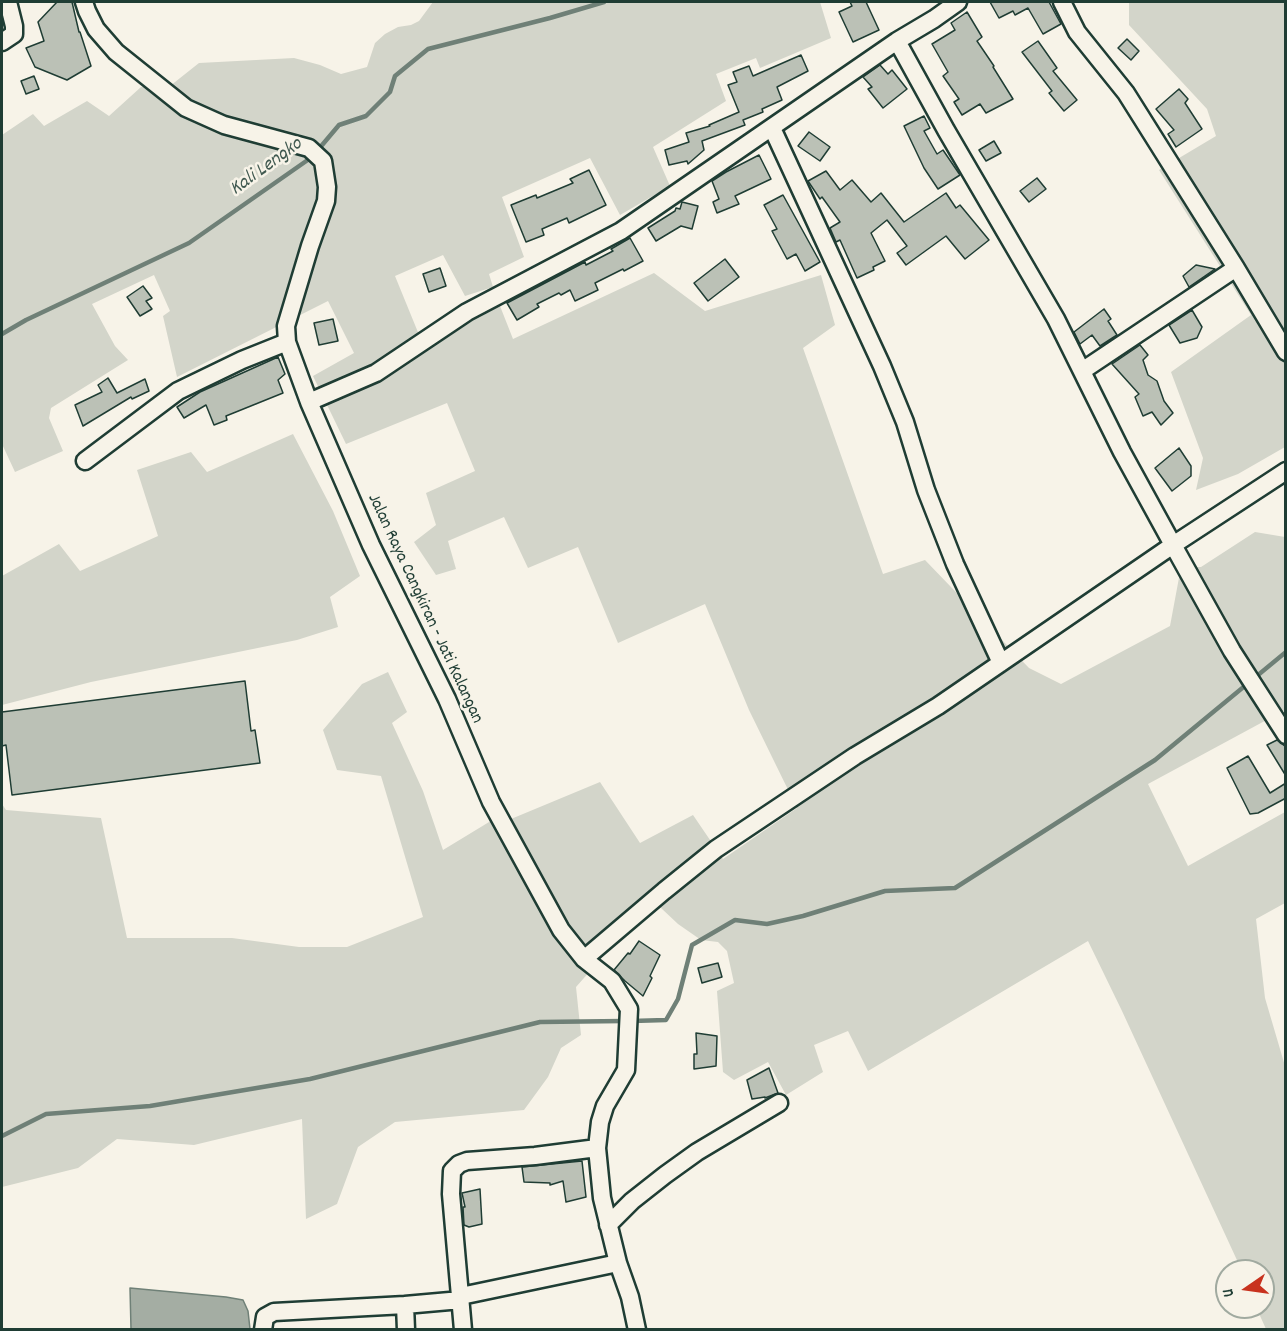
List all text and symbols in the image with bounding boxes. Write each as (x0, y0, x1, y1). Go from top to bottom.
water label: Kali Lengko (226, 134, 308, 202)
street label: Jalan Raya Cangkiran - Jati Kalangan (361, 491, 487, 727)
north arrow (1215, 1259, 1275, 1319)
text: U (1217, 1286, 1241, 1299)

